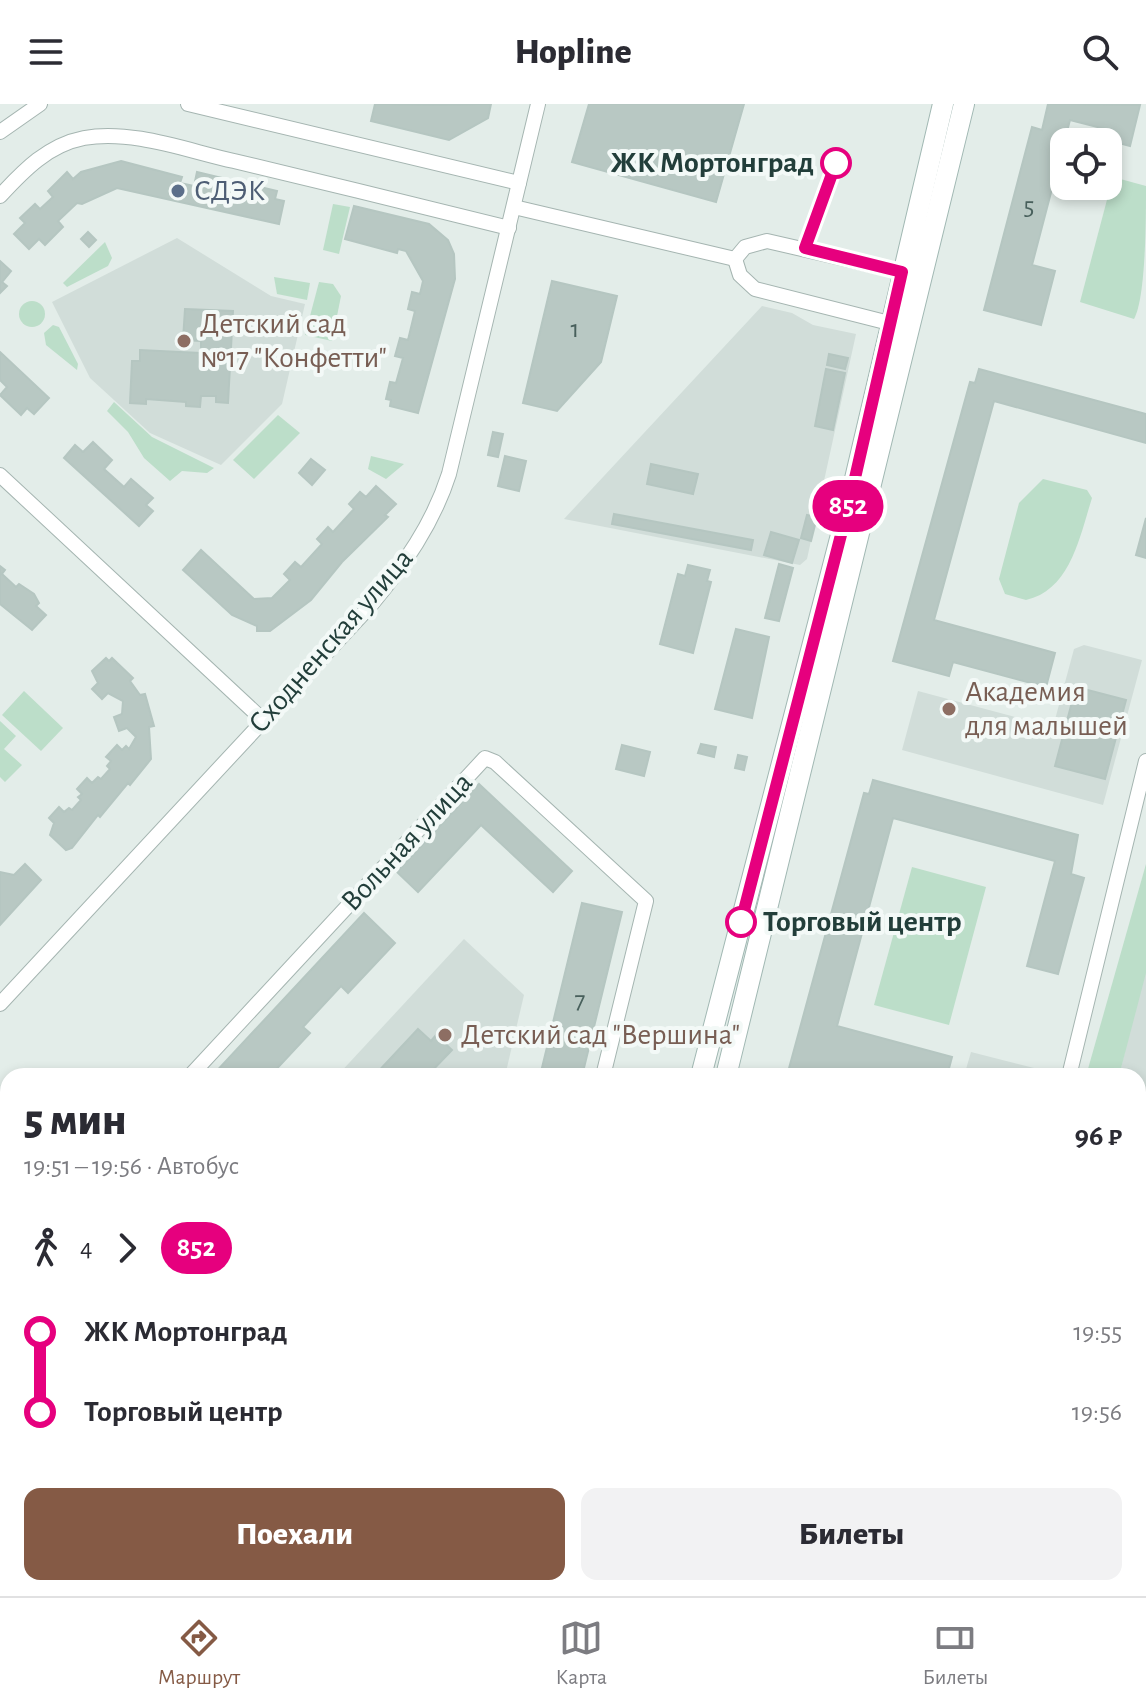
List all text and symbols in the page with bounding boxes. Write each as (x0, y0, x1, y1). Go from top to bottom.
icon: menu (24, 30, 68, 74)
icon: search (1078, 30, 1122, 74)
text: Hopline (514, 34, 632, 70)
map controls (1050, 128, 1122, 200)
button: locate (1050, 128, 1122, 200)
place label: ЖК Мортонград (611, 148, 814, 178)
marker: ЖК Мортонград (821, 148, 851, 178)
place label: СДЭК (194, 176, 265, 206)
marker: СДЭК (169, 182, 187, 200)
house number: 5 (1024, 193, 1034, 219)
place label: Детский сад №17 "Конфетти" (200, 309, 387, 373)
house number: 1 (571, 316, 579, 342)
marker: Детский сад №17 "Конфетти" (175, 332, 193, 350)
line badge: 852 (802, 480, 894, 532)
text: 852 (828, 492, 868, 520)
street label: Сходненская улица (243, 543, 419, 739)
place label: Академия для малышей (965, 677, 1128, 741)
marker: Академия для малышей (940, 700, 958, 718)
street label: Вольная улица (336, 767, 478, 917)
marker: Торговый центр (726, 907, 756, 937)
place label: Торговый центр (763, 907, 962, 937)
house number: 7 (575, 987, 586, 1013)
place label: Детский сад "Вершина" (461, 1020, 740, 1050)
marker: Детский сад "Вершина" (436, 1026, 454, 1044)
text: 5 мин (24, 1099, 127, 1143)
text: 96 ₽ (1074, 1121, 1122, 1151)
text: 19:51 – 19:56 · Автобус (24, 1153, 239, 1179)
icon: walk (24, 1226, 68, 1270)
icon: forward (105, 1226, 149, 1270)
text: 852 (177, 1234, 216, 1262)
text: 4 (80, 1235, 93, 1261)
text: ЖК Мортонград (84, 1317, 287, 1347)
text: 19:55 (1073, 1319, 1122, 1345)
text: Торговый центр (84, 1397, 283, 1427)
text: 19:56 (1072, 1399, 1122, 1425)
button: Поехали (24, 1488, 565, 1580)
button: Билеты (581, 1488, 1122, 1580)
tab: Маршрут (158, 1616, 240, 1690)
tab: Карта (556, 1616, 607, 1690)
tab: Билеты (922, 1616, 988, 1690)

